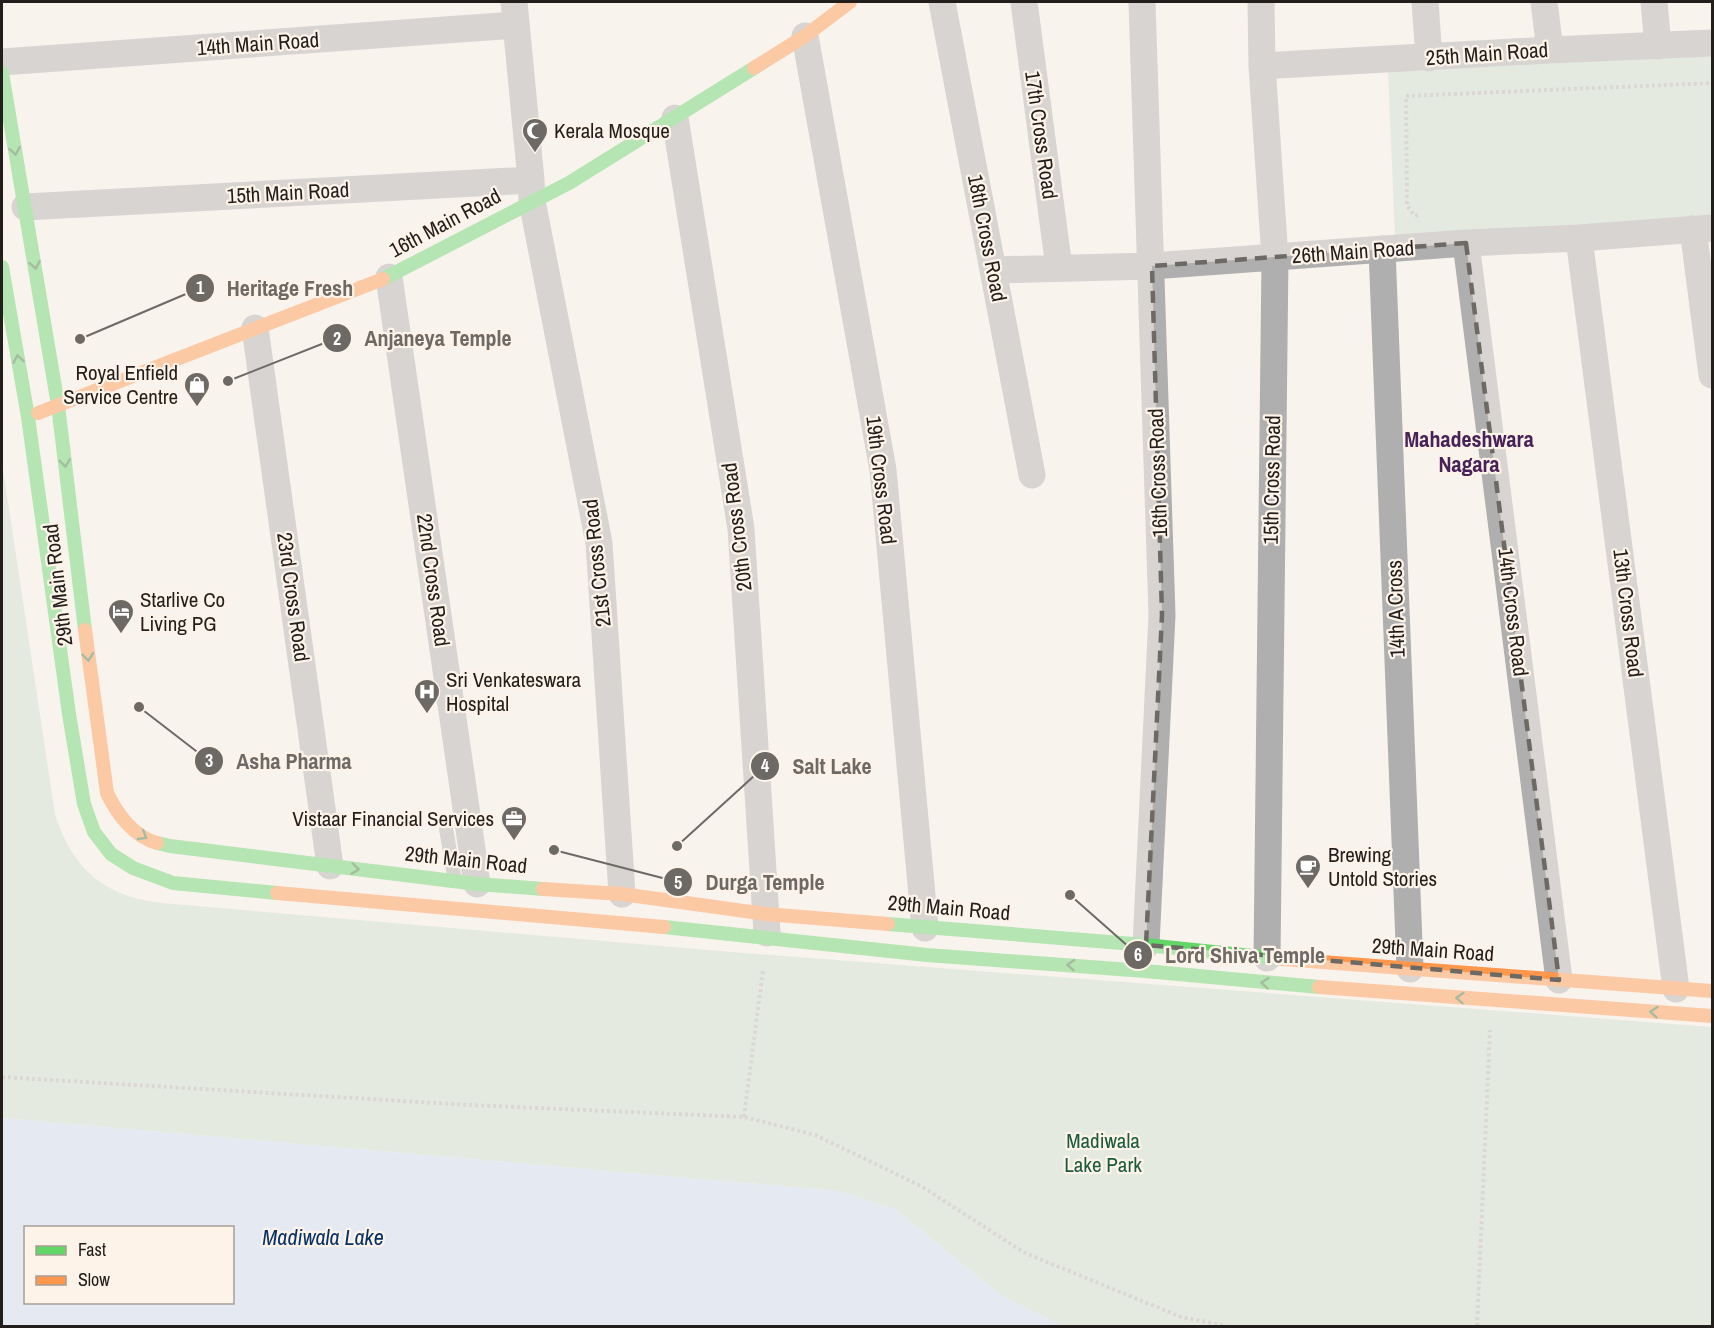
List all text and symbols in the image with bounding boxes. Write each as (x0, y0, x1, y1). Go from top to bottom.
street label: 14th Main Road (196, 25, 320, 62)
street label: 25th Main Road (1425, 35, 1549, 72)
street label: 17th Cross Road (1018, 69, 1065, 201)
mosque icon: Kerala Mosque (520, 116, 550, 154)
place label: Kerala Mosque (554, 116, 670, 145)
one-way arrow (8, 146, 21, 156)
street label: 18th Cross Road (961, 172, 1014, 304)
street label: 15th Main Road (226, 175, 350, 210)
street label: 16th Main Road (384, 181, 506, 264)
street label: 26th Main Road (1291, 233, 1415, 270)
one-way arrow (28, 260, 40, 269)
callout: Heritage Fresh (185, 268, 366, 308)
text: Heritage Fresh (227, 273, 353, 303)
text: 1 (196, 275, 205, 300)
callout: Anjaneya Temple (322, 318, 523, 358)
text: Anjaneya Temple (364, 323, 512, 353)
text: 2 (333, 326, 341, 351)
one-way arrow (12, 355, 24, 364)
place label: Royal Enfield Service Centre (63, 358, 178, 411)
shop icon: Royal Enfield Service Centre (182, 370, 212, 408)
street label: 16th Cross Road (1141, 408, 1174, 538)
street label: 19th Cross Road (859, 414, 904, 546)
street label: 15th Cross Road (1256, 415, 1287, 545)
district label: Mahadeshwara Nagara (1404, 424, 1534, 479)
one-way arrow (58, 458, 71, 468)
street label: 20th Cross Road (714, 461, 759, 593)
street label: 21st Cross Road (575, 498, 618, 628)
street label: 22nd Cross Road (410, 512, 457, 648)
street label: 29th Main Road (36, 522, 79, 648)
street label: 23rd Cross Road (270, 530, 317, 663)
street label: 14th Cross Road (1491, 546, 1536, 678)
street label: 13th Cross Road (1606, 547, 1651, 679)
street label: 14th A Cross (1379, 560, 1412, 658)
place label: Starlive Co Living PG (140, 585, 225, 638)
hotel icon: Starlive Co Living PG (106, 597, 136, 635)
one-way arrow (81, 652, 93, 661)
place label: Sri Venkateswara Hospital (446, 665, 581, 718)
hospital icon: Sri Venkateswara Hospital (412, 677, 442, 715)
callout: Asha Pharma (194, 741, 363, 781)
text: Asha Pharma (236, 746, 352, 776)
callout: Salt Lake (750, 746, 883, 786)
text: 3 (205, 748, 213, 773)
text: Salt Lake (792, 751, 872, 781)
text: 4 (761, 753, 770, 778)
place label: Vistaar Financial Services (292, 804, 494, 833)
office icon: Vistaar Financial Services (499, 804, 529, 842)
one-way arrow (137, 828, 147, 840)
street label: 29th Main Road (404, 839, 529, 880)
place label: Brewing Untold Stories (1328, 840, 1437, 893)
cafe icon: Brewing Untold Stories (1293, 852, 1323, 890)
one-way arrow (351, 862, 360, 875)
callout: Durga Temple (663, 862, 836, 902)
text: Durga Temple (706, 867, 824, 897)
text: 5 (674, 870, 682, 895)
street label: 29th Main Road (887, 888, 1011, 927)
street label: 29th Main Road (1371, 931, 1495, 968)
callout: Lord Shiva Temple (1123, 935, 1337, 975)
text: Lord Shiva Temple (1165, 940, 1325, 970)
text: 6 (1134, 942, 1142, 967)
one-way arrow (1067, 959, 1076, 972)
one-way arrow (1261, 977, 1270, 990)
one-way arrow (1455, 991, 1464, 1004)
one-way arrow (1650, 1006, 1659, 1019)
park label: Madiwala Lake Park (1064, 1126, 1142, 1179)
water label: Madiwala Lake (262, 1222, 384, 1252)
legend (24, 1226, 234, 1304)
text: Fast (78, 1237, 106, 1262)
text: Slow (78, 1267, 110, 1292)

